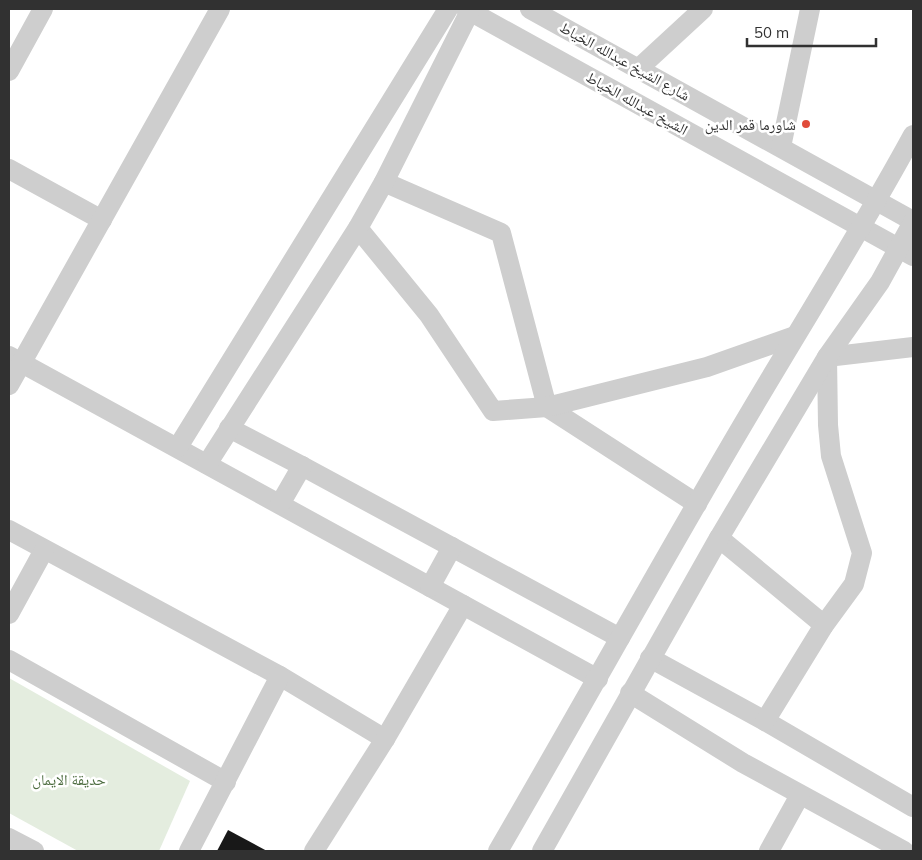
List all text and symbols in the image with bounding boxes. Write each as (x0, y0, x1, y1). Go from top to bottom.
scale bar (747, 15, 876, 47)
street label: شارع الشيخ عبدالله الخياط (557, 18, 693, 104)
text: 50 m (754, 23, 789, 42)
street label: الشيخ عبدالله الخياط (583, 68, 691, 138)
place label: شاورما قمر الدين (705, 115, 796, 135)
marker: شاورما قمر الدين (800, 118, 812, 130)
park label: حديقة الايمان (32, 770, 106, 790)

